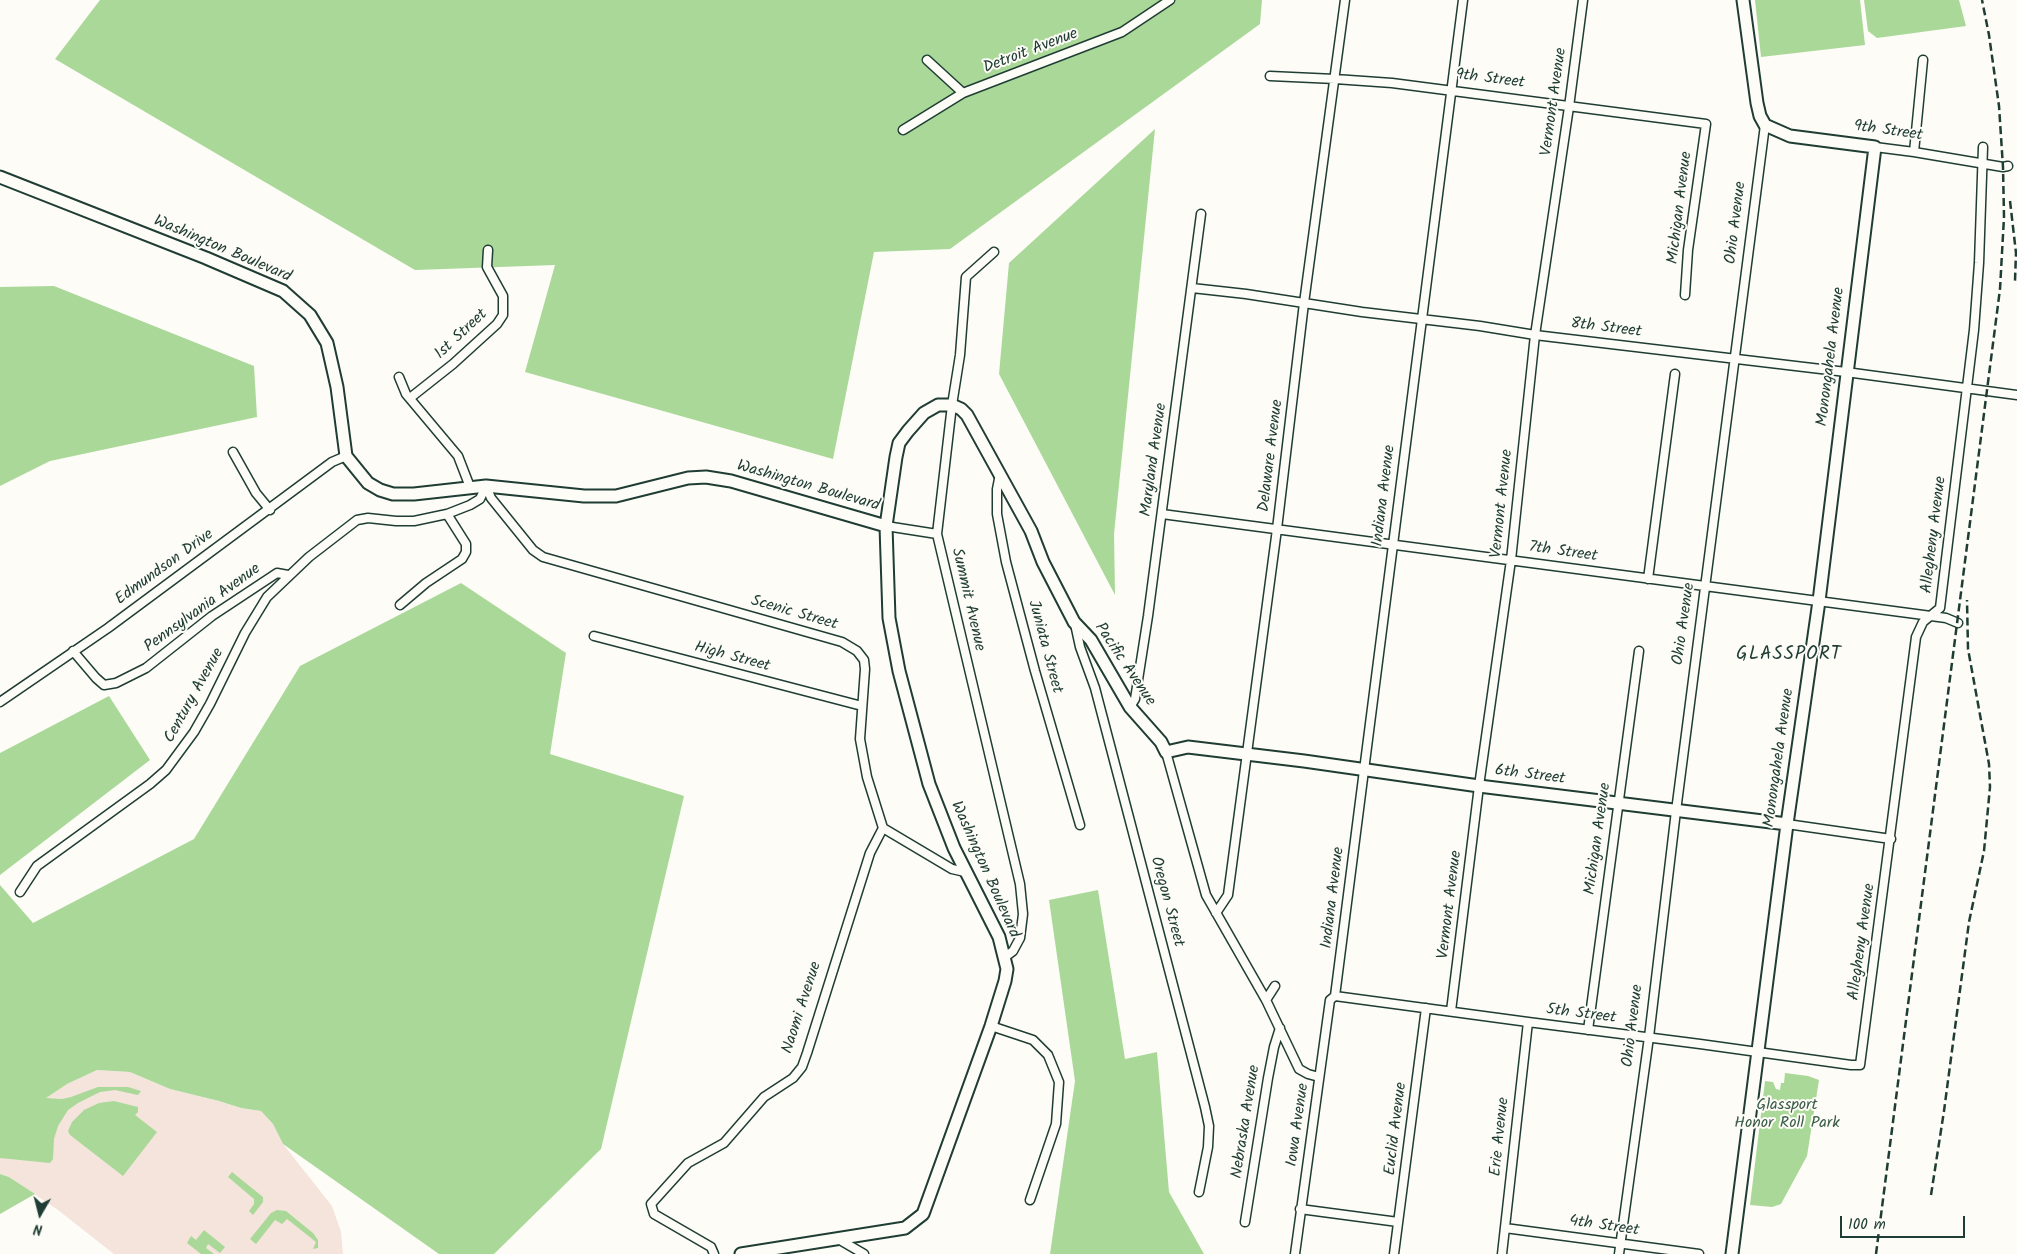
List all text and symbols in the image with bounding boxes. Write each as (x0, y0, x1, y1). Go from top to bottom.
street label: Detroit Avenue (981, 25, 1081, 79)
street label: Vermont Avenue (1538, 47, 1572, 157)
street label: 9th Street (1454, 66, 1526, 94)
street label: 9th Street (1852, 118, 1924, 146)
street label: Michigan Avenue (1665, 151, 1697, 265)
street label: Ohio Avenue (1722, 181, 1752, 265)
street label: Washington Boulevard (150, 212, 294, 288)
street label: Monongahela Avenue (1814, 286, 1850, 428)
street label: 1st Street (432, 306, 492, 364)
street label: 8th Street (1569, 315, 1643, 343)
street label: Delaware Avenue (1256, 399, 1288, 513)
street label: Maryland Avenue (1138, 402, 1172, 518)
street label: Indiana Avenue (1369, 444, 1401, 548)
street label: Vermont Avenue (1488, 449, 1518, 559)
street label: Washington Boulevard (734, 457, 882, 517)
street label: Allegheny Avenue (1918, 475, 1952, 595)
street label: Edmundson Drive (112, 526, 218, 610)
street label: 7th Street (1527, 539, 1599, 567)
street label: Summit Avenue (946, 547, 988, 653)
street label: Pennsylvania Avenue (141, 560, 265, 658)
street label: Ohio Avenue (1670, 582, 1700, 666)
street label: Scenic Street (748, 592, 840, 636)
street label: Juniata Street (1022, 598, 1066, 696)
street label: Pacific Avenue (1089, 620, 1159, 710)
street label: High Street (692, 639, 772, 677)
street label: Century Avenue (161, 645, 229, 747)
district label: GLASSPORT (1735, 645, 1843, 667)
street label: Monongahela Avenue (1761, 687, 1799, 829)
street label: 6th Street (1494, 762, 1566, 790)
street label: Michigan Avenue (1582, 782, 1616, 896)
street label: Washington Boulevard (945, 799, 1023, 941)
street label: Indiana Avenue (1318, 846, 1350, 950)
street label: Vermont Avenue (1435, 850, 1467, 960)
street label: Oregon Street (1145, 855, 1187, 949)
street label: Allegheny Avenue (1845, 882, 1881, 1002)
street label: Naomi Avenue (779, 960, 827, 1056)
street label: Ohio Avenue (1619, 984, 1649, 1068)
street label: 5th Street (1545, 1001, 1617, 1029)
street label: Nebraska Avenue (1229, 1064, 1265, 1180)
street label: Euclid Avenue (1382, 1081, 1412, 1177)
street label: Iowa Avenue (1284, 1082, 1314, 1168)
park label: Glassport Honor Roll Park (1734, 1096, 1840, 1134)
street label: Erie Avenue (1487, 1097, 1515, 1177)
north arrow (15, 1189, 65, 1239)
scale bar (1842, 1206, 1967, 1238)
street label: 4th Street (1568, 1213, 1640, 1241)
text: 100 m (1848, 1213, 1886, 1237)
text: N (32, 1217, 44, 1240)

